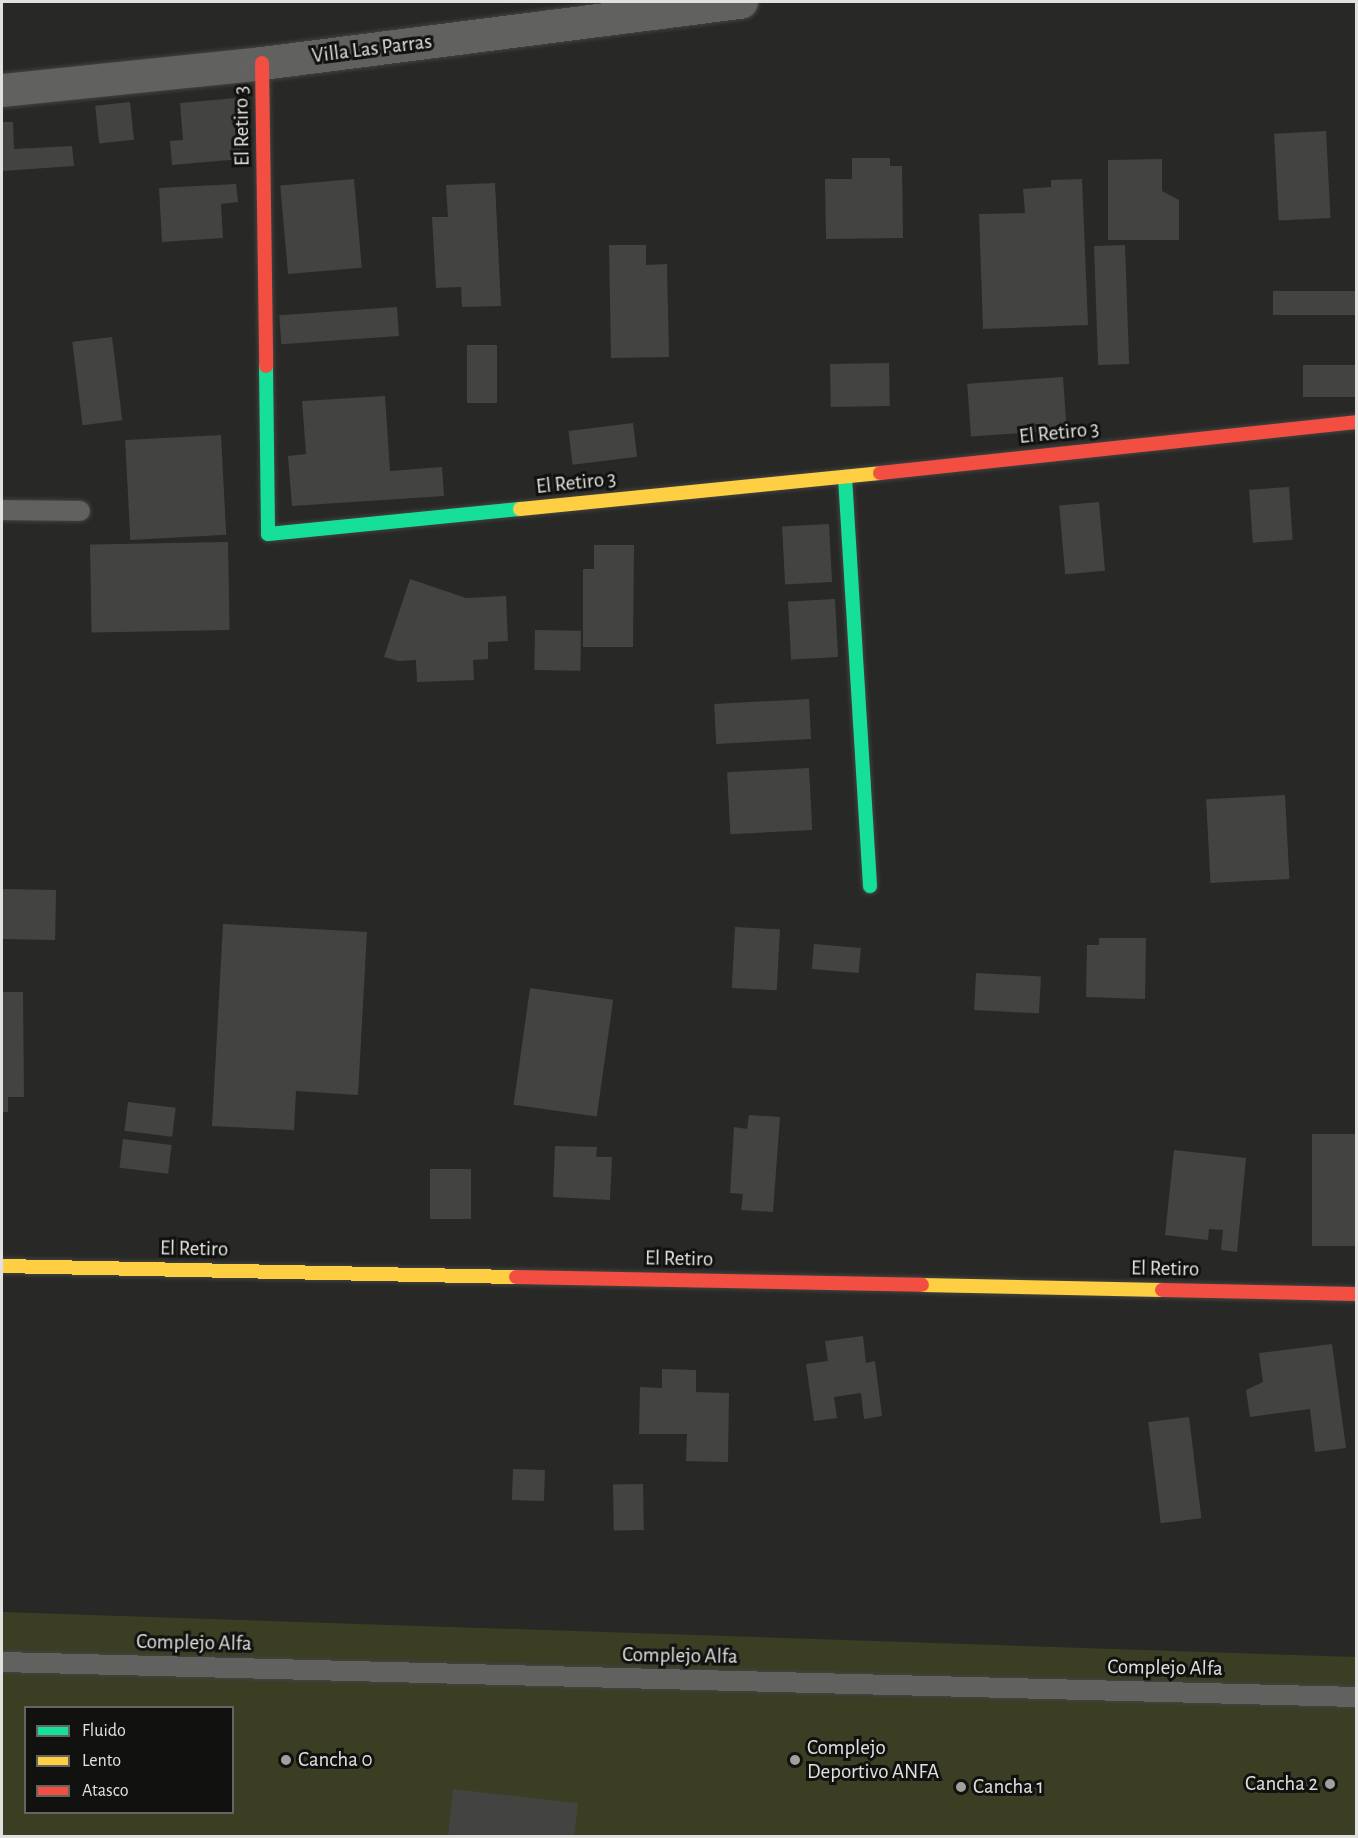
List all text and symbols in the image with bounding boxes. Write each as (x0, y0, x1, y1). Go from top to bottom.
street label: Villa Las Parras (310, 29, 434, 69)
street label: El Retiro 3 (229, 86, 255, 166)
street label: El Retiro 3 (1018, 416, 1100, 450)
street label: El Retiro 3 (535, 466, 617, 500)
street label: El Retiro (160, 1236, 228, 1262)
street label: El Retiro (645, 1246, 713, 1272)
street label: El Retiro (1131, 1256, 1199, 1282)
street label: Complejo Alfa (136, 1629, 252, 1657)
street label: Complejo Alfa (622, 1642, 738, 1670)
street label: Complejo Alfa (1107, 1654, 1223, 1682)
legend (24, 1706, 234, 1814)
text: Fluido (82, 1722, 126, 1740)
place label: Complejo Deportivo ANFA (807, 1735, 939, 1785)
place label: Cancha 0 (298, 1747, 373, 1773)
text: Lento (82, 1752, 121, 1770)
marker: Cancha 0 (279, 1753, 293, 1767)
marker: Complejo Deportivo ANFA (788, 1753, 802, 1767)
place label: Cancha 2 (1245, 1771, 1318, 1797)
place label: Cancha 1 (973, 1774, 1044, 1800)
marker: Cancha 2 (1323, 1777, 1337, 1791)
marker: Cancha 1 (954, 1780, 968, 1794)
text: Atasco (82, 1782, 129, 1800)

